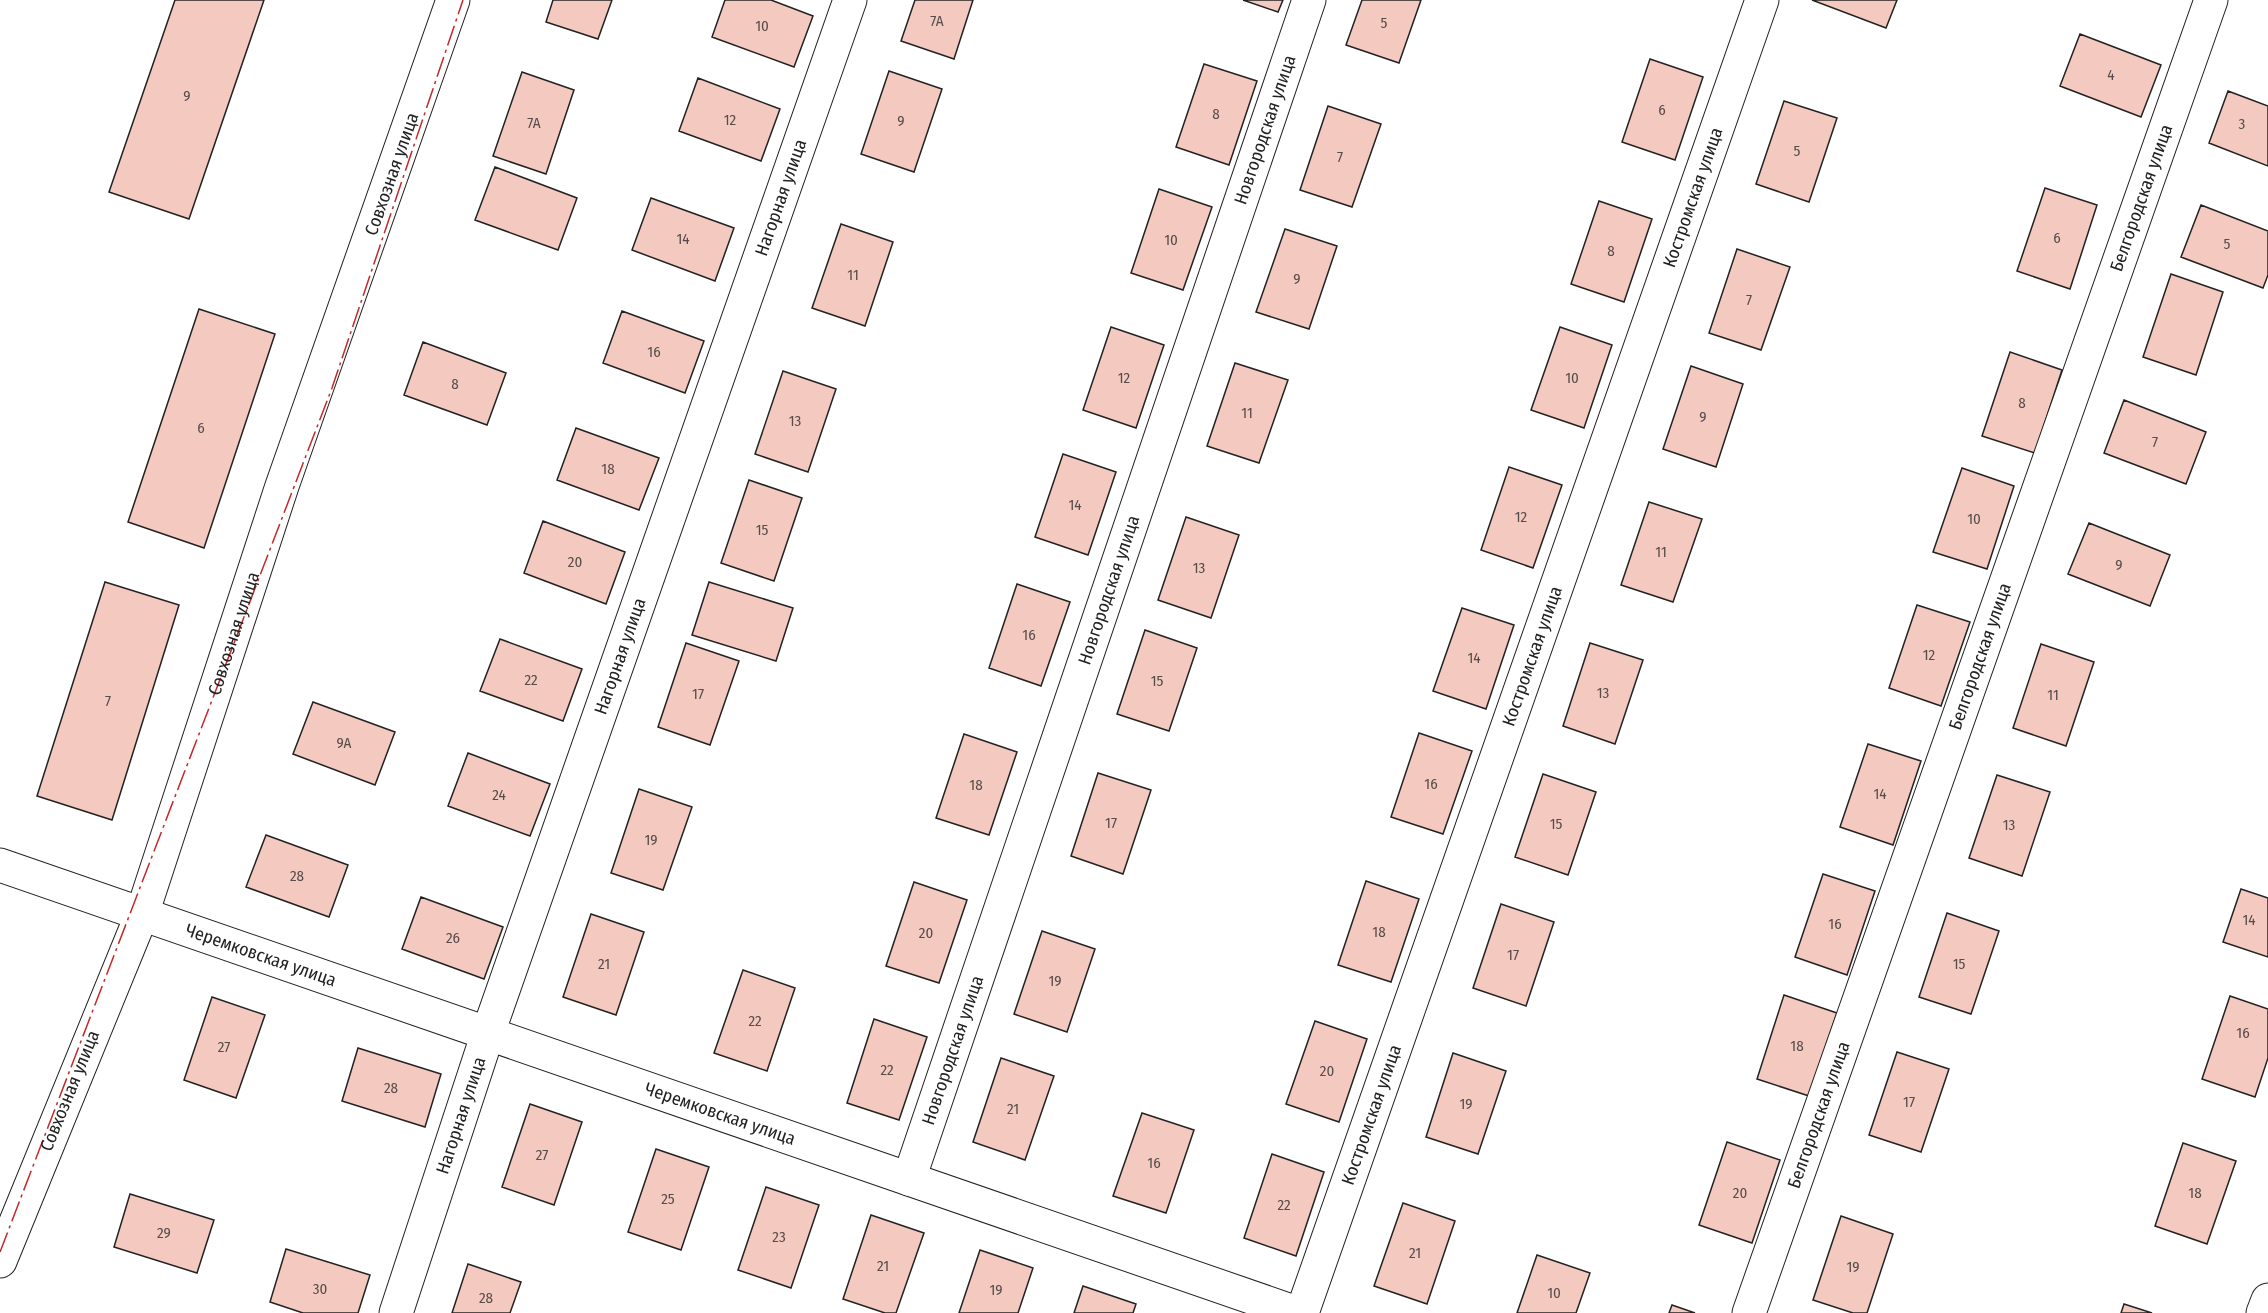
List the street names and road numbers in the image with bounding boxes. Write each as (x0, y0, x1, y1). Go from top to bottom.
street label: Новгородская улица (1229, 52, 1301, 207)
street label: Совхозная улица (360, 110, 424, 238)
street label: Белгородская улица (2105, 121, 2177, 274)
street label: Костромская улица (1658, 124, 1728, 270)
street label: Нагорная улица (750, 136, 811, 259)
street label: Новгородская улица (1073, 512, 1144, 668)
street label: Совхозная улица (203, 569, 264, 698)
street label: Белгородская улица (1944, 580, 2016, 733)
street label: Костромская улица (1497, 583, 1567, 729)
street label: Нагорная улица (589, 595, 651, 717)
street label: Черемковская улица (183, 919, 339, 991)
street label: Новгородская улица (917, 972, 988, 1128)
street label: Совхозная улица (35, 1027, 104, 1154)
street label: Белгородская улица (1783, 1038, 1855, 1191)
street label: Костромская улица (1337, 1042, 1406, 1188)
street label: Нагорная улица (431, 1054, 490, 1177)
street label: Черемковская улица (642, 1078, 799, 1150)

